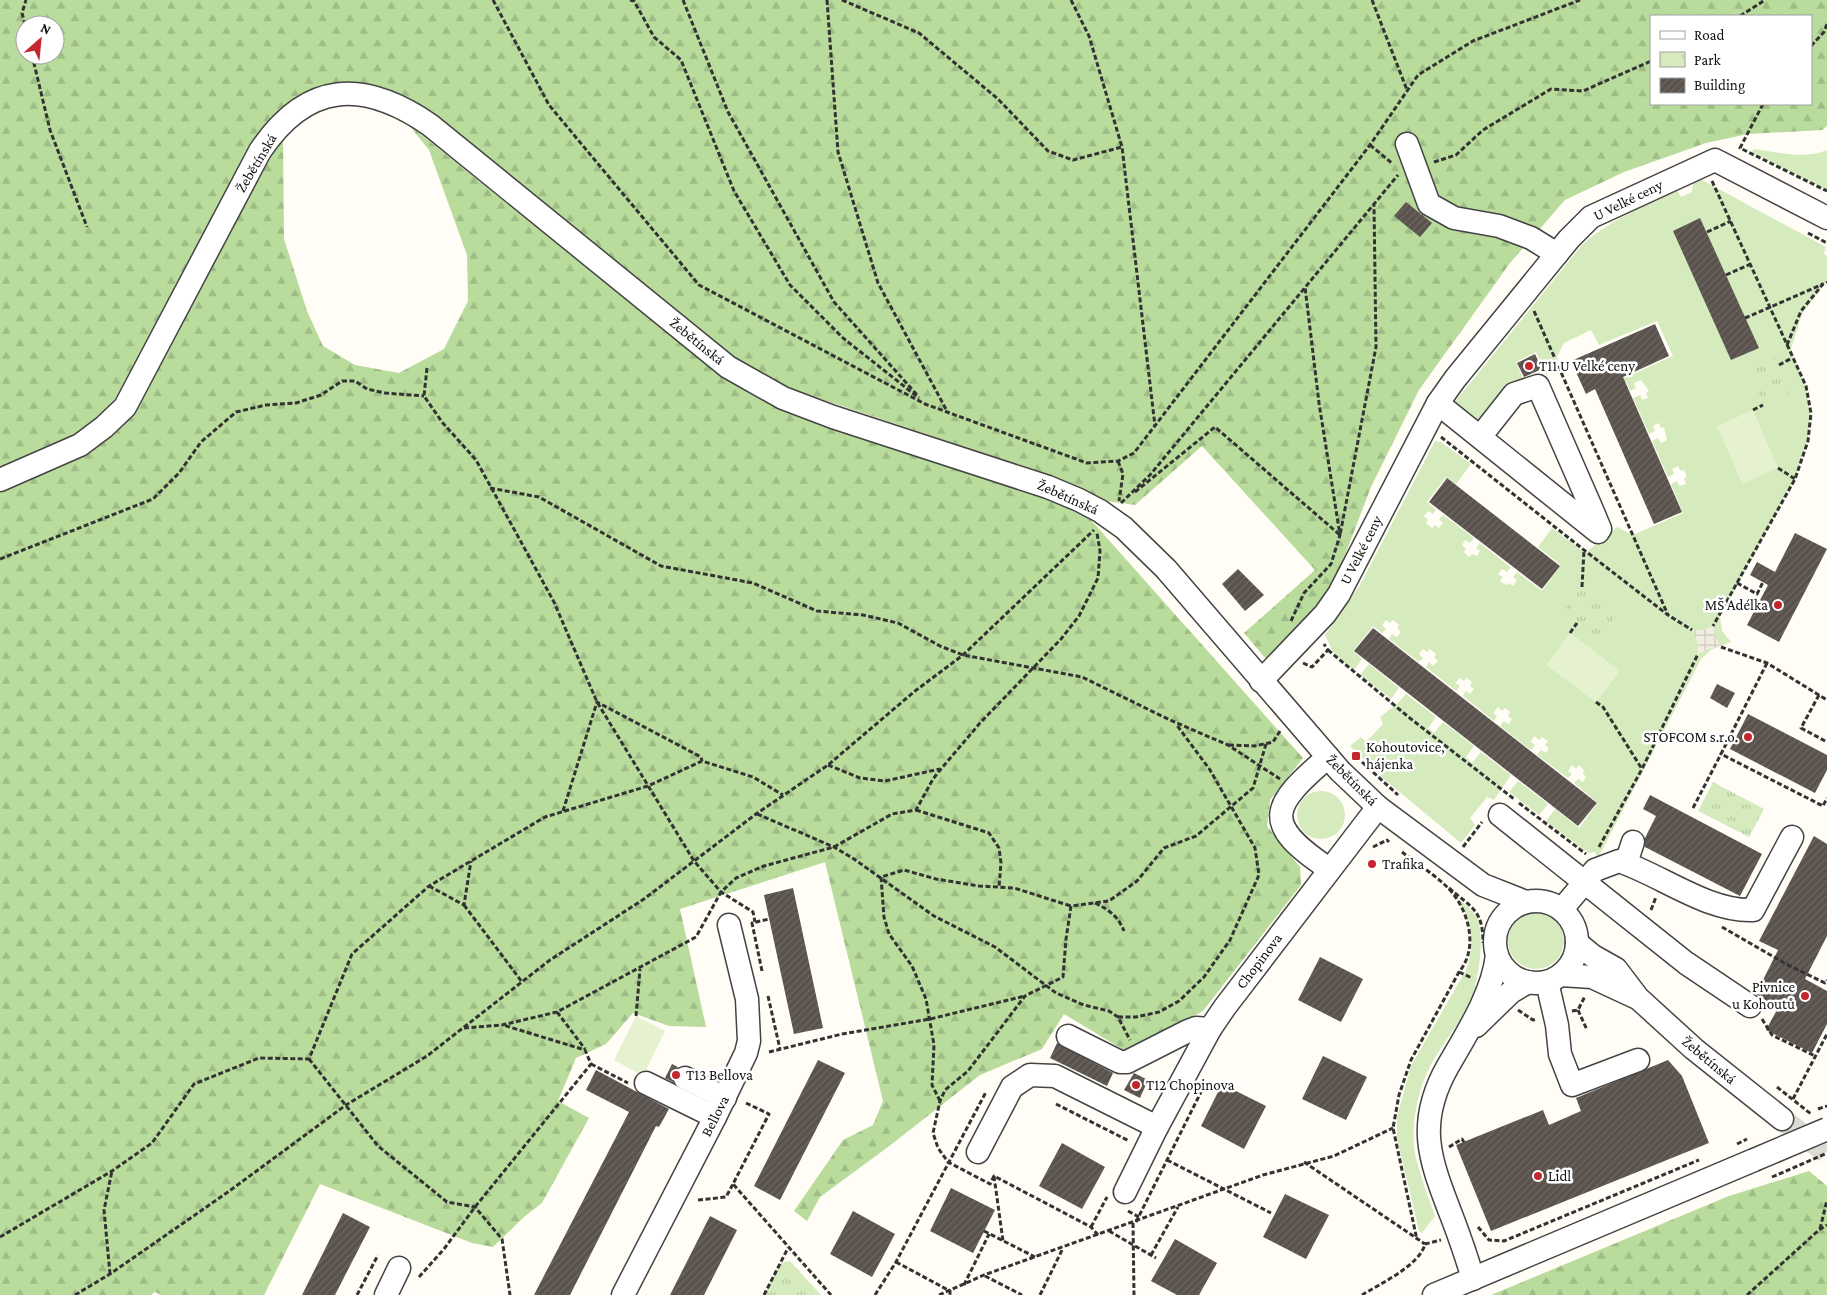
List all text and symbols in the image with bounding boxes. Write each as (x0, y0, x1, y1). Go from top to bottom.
north arrow (15, 15, 65, 65)
legend (1650, 15, 1812, 105)
text: N (38, 19, 54, 38)
text: Road (1694, 27, 1725, 43)
text: Park (1694, 52, 1721, 68)
text: Building (1694, 77, 1745, 94)
street label: Žebětínská (232, 131, 280, 195)
street label: U Velké ceny (1591, 176, 1666, 225)
street label: Žebětínská (667, 314, 728, 368)
place label: T11 U Velké ceny (1539, 358, 1635, 375)
marker: T11 U Velké ceny (1523, 360, 1535, 372)
street label: Žebětínská (1035, 476, 1101, 518)
street label: U Velké ceny (1337, 513, 1386, 588)
place label: MŠ Adélka (1705, 597, 1768, 613)
marker: MŠ Adélka (1772, 599, 1784, 611)
place label: STOFCOM s.r.o. (1643, 729, 1738, 745)
marker: STOFCOM s.r.o. (1742, 731, 1754, 743)
place label: Kohoutovice, hájenka (1366, 739, 1445, 773)
marker: Kohoutovice, hájenka (1350, 750, 1362, 762)
street label: Žebětínská (1323, 751, 1381, 809)
place label: Trafika (1382, 856, 1424, 872)
marker: Trafika (1366, 858, 1378, 870)
street label: Chopinova (1233, 930, 1286, 993)
place label: Pivnice u Kohoutů (1732, 979, 1795, 1012)
marker: Pivnice u Kohoutů (1799, 990, 1811, 1002)
street label: Žebětínská (1679, 1033, 1739, 1087)
place label: T13 Bellova (686, 1067, 753, 1083)
marker: T13 Bellova (670, 1069, 682, 1081)
place label: T12 Chopinova (1146, 1077, 1235, 1094)
marker: T12 Chopinova (1130, 1079, 1142, 1091)
street label: Bellova (698, 1093, 732, 1139)
place label: Lidl (1548, 1168, 1571, 1184)
marker: Lidl (1532, 1170, 1544, 1182)

